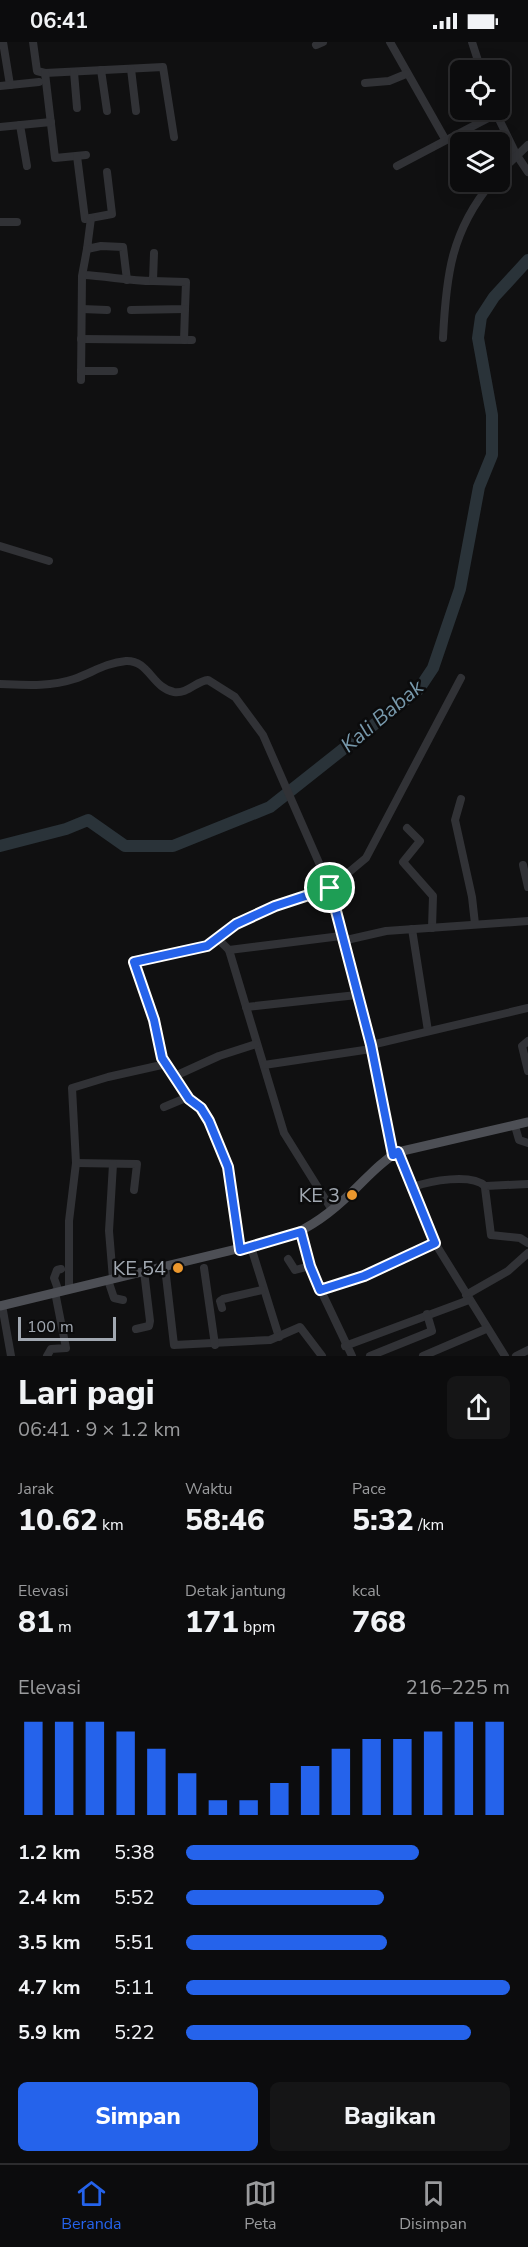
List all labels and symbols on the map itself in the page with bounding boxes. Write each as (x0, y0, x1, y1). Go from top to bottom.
water label: Kali Babak (335, 673, 430, 759)
pin (304, 862, 355, 913)
place label: KE 3 (299, 1182, 340, 1209)
marker: KE 3 (345, 1188, 359, 1202)
place label: KE 54 (113, 1255, 166, 1282)
marker: KE 54 (171, 1261, 185, 1275)
scale bar (18, 1314, 116, 1342)

